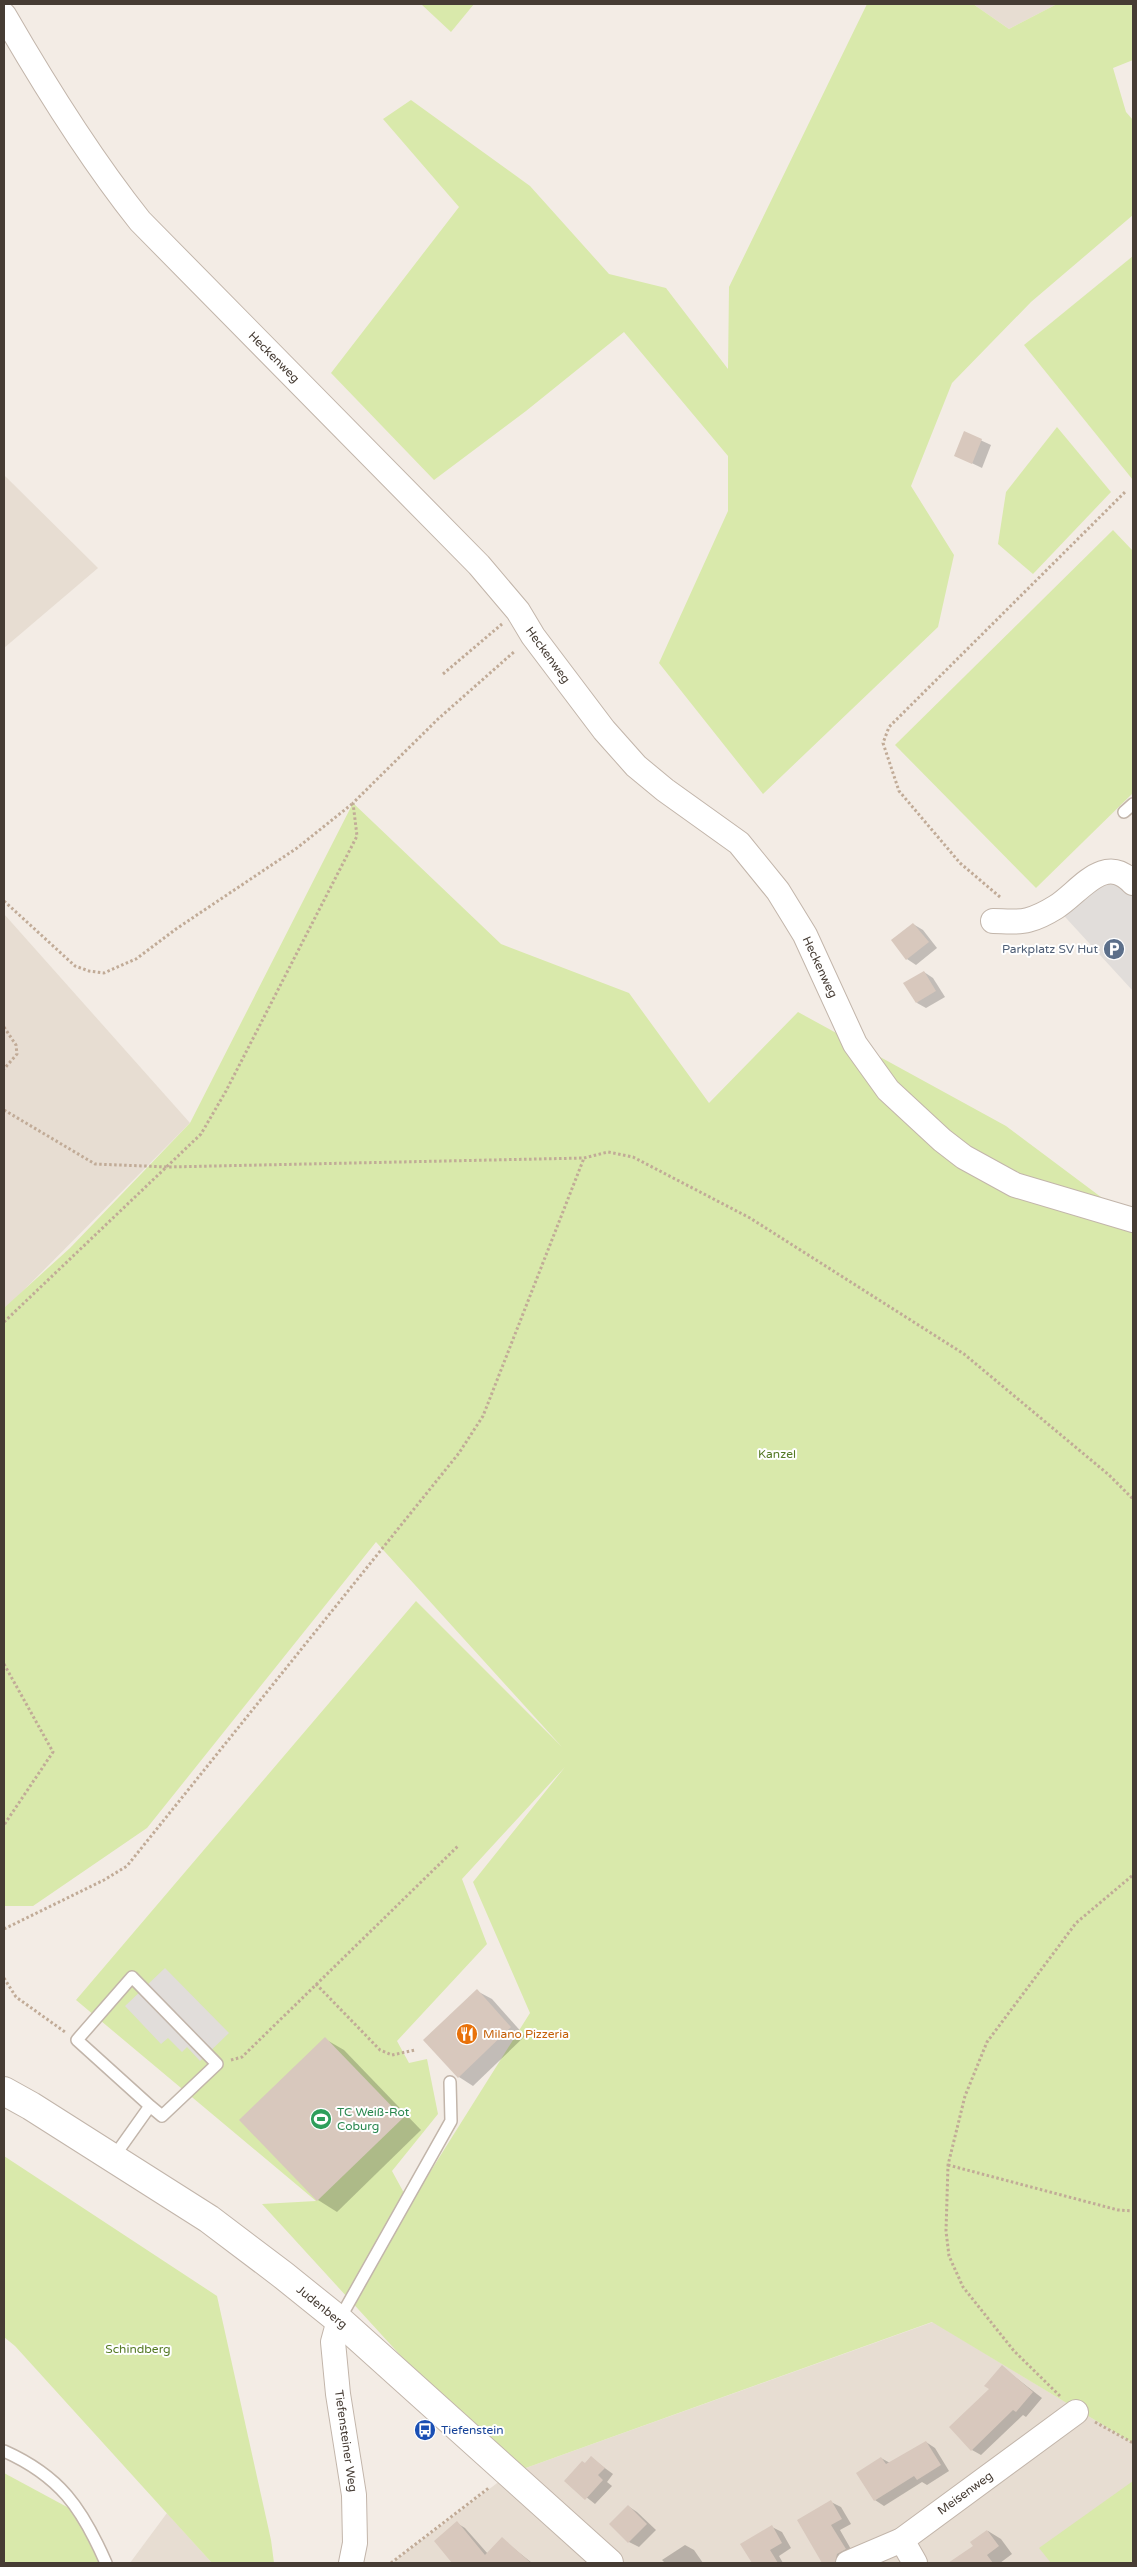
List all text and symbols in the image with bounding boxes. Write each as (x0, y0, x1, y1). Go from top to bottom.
street label: Heckenweg (246, 329, 302, 385)
street label: Heckenweg (523, 624, 573, 686)
street label: Heckenweg (800, 934, 840, 1000)
parking icon: Parkplatz SV Hut (1102, 937, 1126, 961)
place label: Parkplatz SV Hut (1002, 942, 1098, 956)
park label: Kanzel (758, 1447, 796, 1461)
restaurant icon: Milano Pizzeria (455, 2022, 479, 2046)
place label: Milano Pizzeria (483, 2027, 569, 2041)
place label: TC Weiß-Rot Coburg (337, 2105, 410, 2133)
sports icon: TC Weiß-Rot Coburg (309, 2107, 333, 2131)
street label: Judenberg (294, 2282, 350, 2332)
park label: Schindberg (105, 2342, 171, 2356)
street label: Tiefensteiner Weg (332, 2389, 360, 2493)
bus stop icon: Tiefenstein (413, 2418, 437, 2442)
place label: Tiefenstein (441, 2423, 504, 2437)
street label: Meisenweg (935, 2468, 995, 2518)

